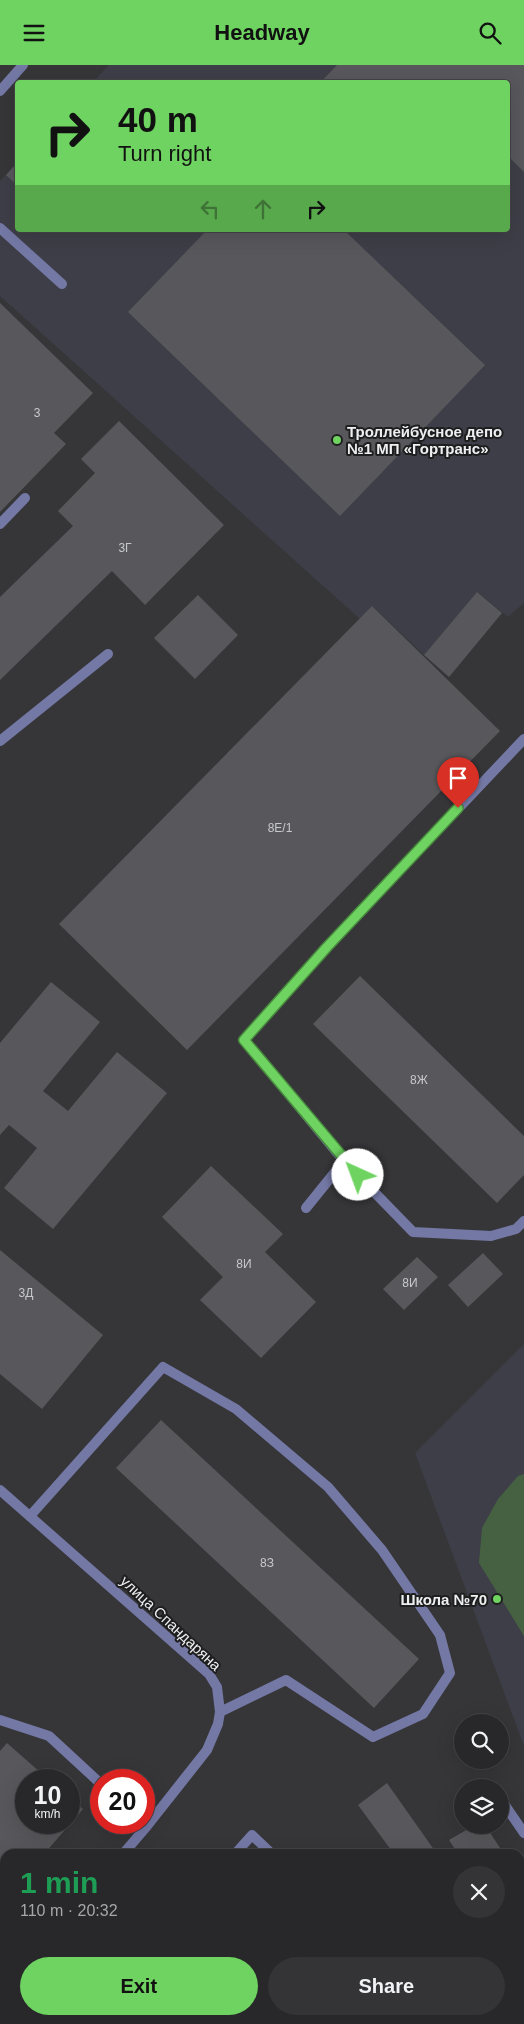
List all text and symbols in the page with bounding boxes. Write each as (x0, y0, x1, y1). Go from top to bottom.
icon: menu (20, 19, 48, 47)
icon: search (476, 19, 504, 47)
text: Headway (214, 20, 310, 45)
icon: right (35, 100, 100, 165)
text: 40 m (118, 100, 198, 139)
text: Turn right (118, 141, 211, 166)
icon: left (196, 195, 224, 223)
icon: ahead (249, 195, 277, 223)
icon: right (302, 195, 330, 223)
house number: 3 (34, 406, 41, 420)
place label: Троллейбусное депо №1 МП «Гортранс» (347, 423, 502, 457)
marker: Троллейбусное депо №1 МП «Гортранс» (331, 434, 343, 446)
house number: 3Г (118, 541, 132, 555)
pin (437, 757, 479, 808)
icon: arrive (444, 764, 472, 792)
house number: 8Е/1 (268, 821, 293, 835)
house number: 8Ж (410, 1073, 428, 1087)
position arrow (331, 1148, 383, 1200)
house number: 8И (236, 1257, 252, 1271)
house number: 8И (402, 1276, 418, 1290)
house number: 3Д (19, 1286, 33, 1300)
house number: 8З (260, 1556, 274, 1570)
street label: улица Спандаряна (117, 1572, 225, 1674)
place label: Школа №70 (400, 1591, 487, 1608)
marker: Школа №70 (491, 1593, 503, 1605)
map controls (454, 1714, 509, 1834)
button: search (454, 1714, 509, 1769)
speed limit sign: 20 (90, 1769, 155, 1834)
button: layers (454, 1779, 509, 1834)
text: 10 (34, 1781, 61, 1809)
text: km/h (34, 1807, 61, 1821)
text: 1 min (20, 1866, 98, 1899)
button: close (453, 1866, 505, 1918)
text: 110 m · 20:32 (20, 1902, 118, 1919)
button: Exit (20, 1957, 258, 2015)
button: Share (268, 1957, 505, 2015)

